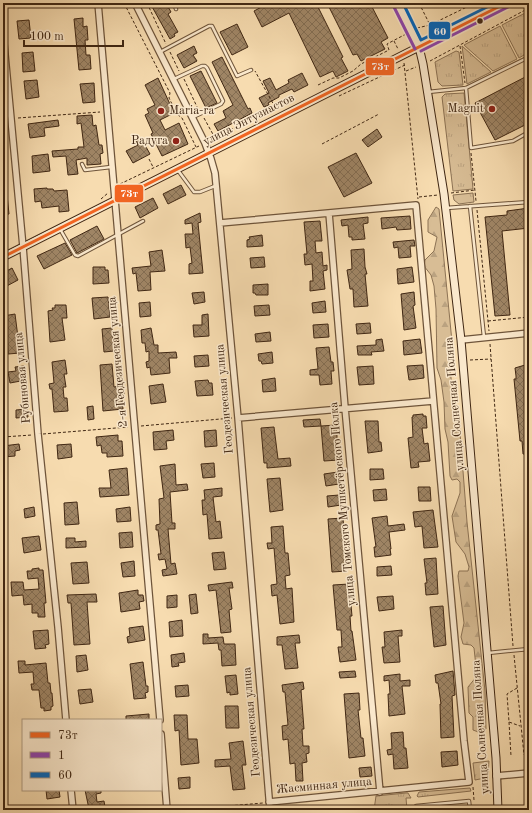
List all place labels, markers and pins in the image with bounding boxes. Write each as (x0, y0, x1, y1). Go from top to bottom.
unlabelled marker (475, 16, 485, 26)
place label: Magnit (448, 103, 484, 115)
marker: Magnit (487, 104, 497, 114)
place label: Maria-ra (169, 105, 214, 117)
marker: Maria-ra (156, 106, 166, 116)
place label: Радуга (131, 135, 168, 147)
marker: Радуга (171, 136, 181, 146)

